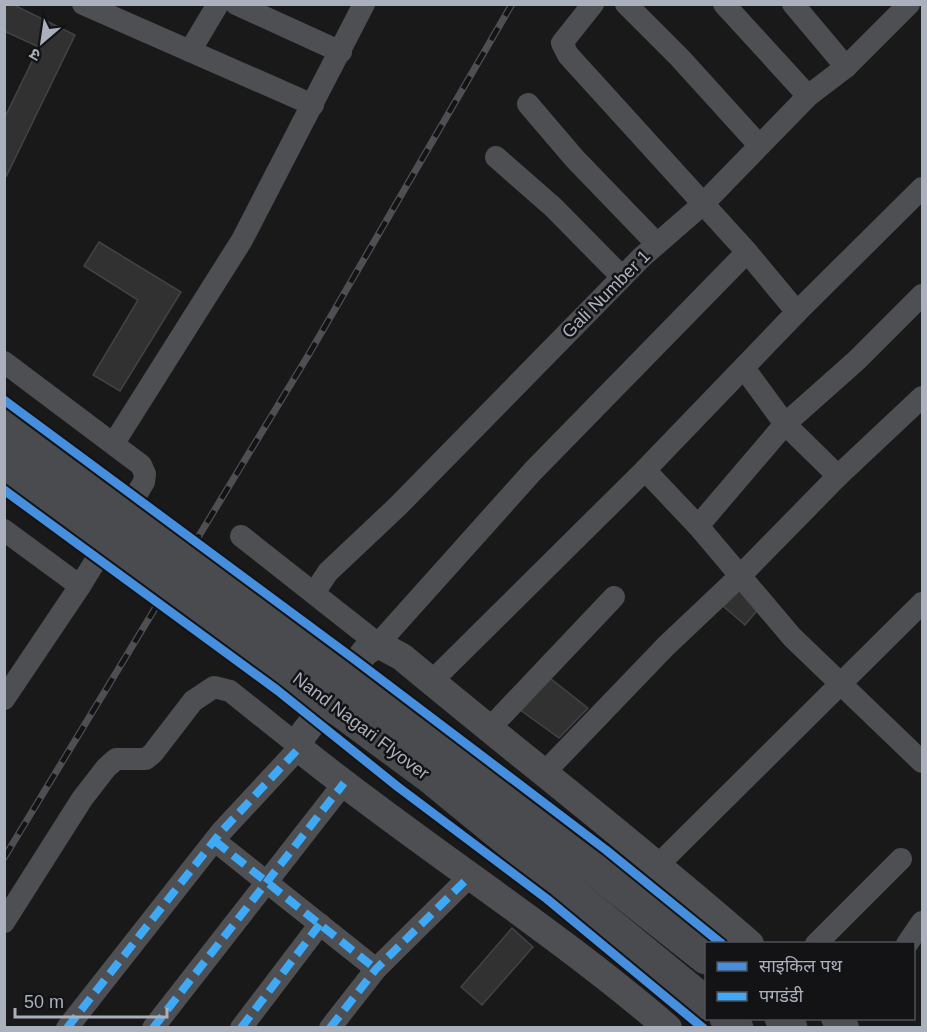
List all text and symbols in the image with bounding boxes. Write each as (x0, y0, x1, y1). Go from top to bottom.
north arrow (12, 12, 72, 72)
text: उ (26, 45, 43, 64)
street label: Gali Number 1 (558, 246, 654, 342)
street label: Nand Nagari Flyover (289, 668, 433, 784)
legend (705, 942, 915, 1020)
text: साइकिल पथ (759, 956, 843, 976)
scale bar (15, 981, 166, 1019)
text: पगडंडी (759, 986, 804, 1006)
text: 50 m (24, 992, 64, 1012)

